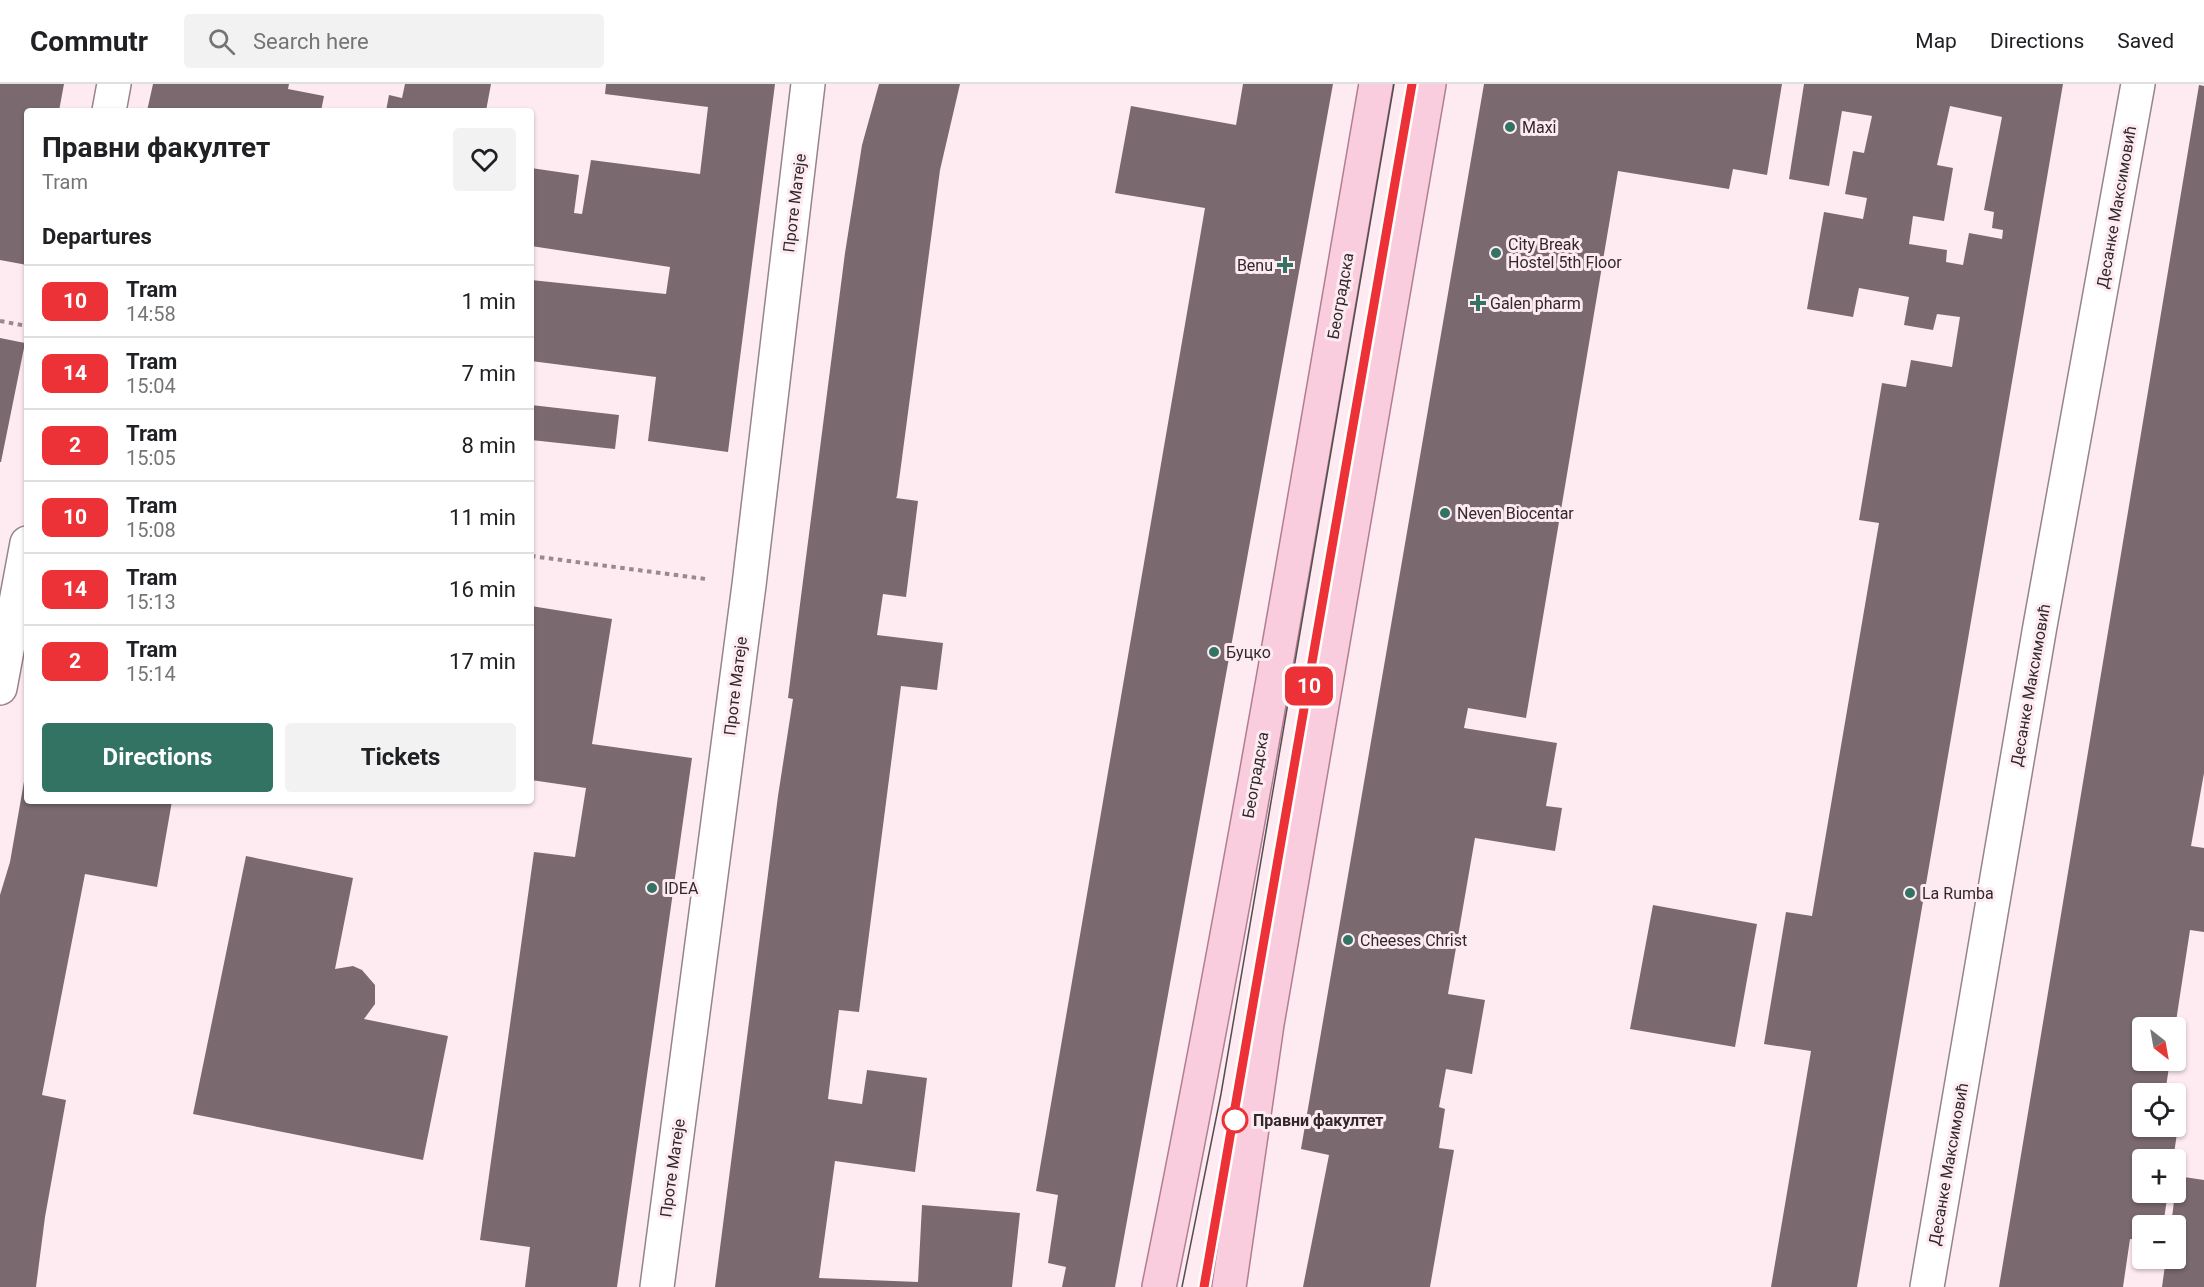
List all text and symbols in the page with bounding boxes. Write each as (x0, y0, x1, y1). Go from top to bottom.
search box (184, 14, 604, 68)
text: Commutr (30, 25, 148, 58)
icon: search (205, 25, 238, 58)
text: Search here (253, 29, 369, 54)
text: Map (1915, 29, 1957, 53)
text: Directions (1990, 29, 2084, 53)
text: Saved (2117, 29, 2174, 53)
place label: Maxi (1522, 118, 1557, 137)
marker: Maxi (1503, 120, 1517, 134)
street label: Десанке Максимовић (2093, 124, 2140, 290)
button: heart (453, 128, 516, 191)
text: Правни факултет (42, 131, 270, 164)
street label: Проте Матеје (779, 153, 810, 253)
text: Tram (42, 170, 88, 194)
text: Departures (42, 224, 152, 249)
place label: City Break Hostel 5th Floor (1508, 235, 1622, 272)
marker: City Break Hostel 5th Floor (1489, 246, 1503, 260)
street label: Београдска (1324, 251, 1357, 341)
place label: Benu (1237, 256, 1273, 275)
marker: Benu (1278, 258, 1292, 272)
text: Tram (126, 277, 177, 302)
text: 10 (63, 289, 87, 313)
text: 1 min (461, 289, 516, 314)
place label: Galen pharm (1490, 294, 1581, 313)
marker: Galen pharm (1471, 296, 1485, 310)
text: 14:58 (126, 302, 176, 326)
text: Tram (126, 349, 177, 374)
text: 14 (63, 361, 87, 385)
text: 7 min (461, 361, 516, 386)
text: 15:04 (126, 374, 176, 398)
text: Tram (126, 421, 177, 446)
text: 2 (69, 433, 81, 457)
text: 8 min (461, 433, 516, 458)
text: 15:05 (126, 446, 176, 470)
text: Tram (126, 493, 177, 518)
place label: Neven Biocentar (1457, 504, 1574, 523)
text: 10 (63, 505, 87, 529)
text: 11 min (449, 505, 516, 530)
marker: Neven Biocentar (1438, 506, 1452, 520)
text: 15:08 (126, 518, 176, 542)
text: Tram (126, 565, 177, 590)
text: 14 (63, 577, 87, 601)
text: 16 min (449, 577, 516, 602)
text: 15:13 (126, 590, 176, 614)
street label: Десанке Максимовић (2007, 602, 2054, 768)
street label: Проте Матеје (720, 636, 751, 736)
text: Tram (126, 637, 177, 662)
place label: Буцко (1226, 643, 1271, 662)
marker: Буцко (1207, 645, 1221, 659)
text: 2 (69, 649, 81, 673)
text: 17 min (449, 649, 516, 674)
text: 15:14 (126, 662, 176, 686)
line badge: 10 (1282, 666, 1336, 706)
text: 10 (1297, 674, 1321, 698)
button: Directions (42, 723, 273, 792)
button: Tickets (285, 723, 516, 792)
street label: Београдска (1239, 730, 1272, 820)
place label: IDEA (664, 879, 699, 898)
marker: IDEA (645, 881, 659, 895)
place label: La Rumba (1922, 884, 1994, 903)
marker: La Rumba (1903, 886, 1917, 900)
place label: Cheeses Christ (1360, 931, 1467, 950)
marker: Cheeses Christ (1341, 933, 1355, 947)
north arrow (2132, 1017, 2186, 1071)
map controls (2132, 1017, 2186, 1269)
street label: Десанке Максимовић (1925, 1081, 1972, 1247)
button: locate (2132, 1083, 2186, 1137)
marker: Правни факултет (1222, 1107, 1248, 1133)
place label: Правни факултет (1253, 1111, 1383, 1130)
street label: Проте Матеје (656, 1118, 689, 1219)
button: + (2132, 1149, 2186, 1203)
button: − (2132, 1215, 2186, 1269)

